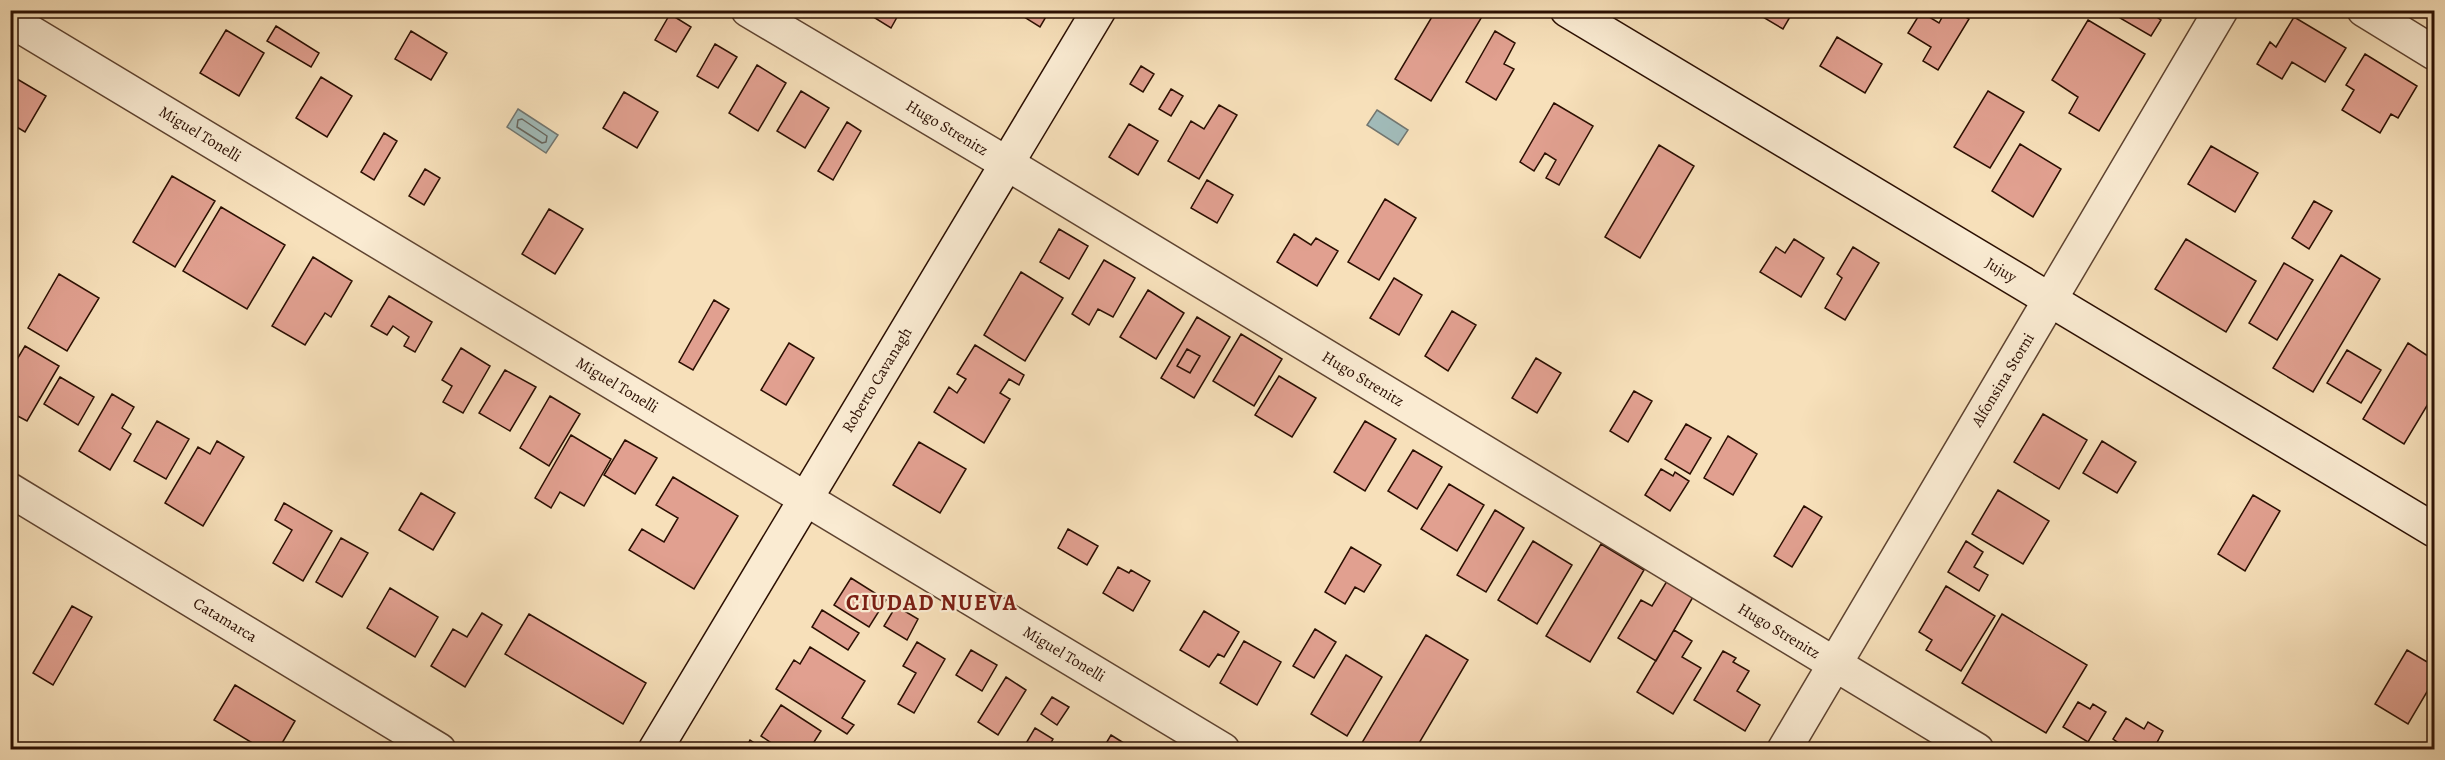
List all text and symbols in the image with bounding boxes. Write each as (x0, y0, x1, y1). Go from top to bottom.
street label: Hugo Strenitz (902, 95, 992, 161)
street label: Miguel Tonelli (155, 101, 245, 167)
street label: Jujuy (1981, 252, 2022, 288)
street label: Roberto Cavanagh (837, 323, 917, 437)
street label: Alfonsina Storni (1966, 329, 2040, 432)
street label: Hugo Strenitz (1318, 346, 1408, 412)
street label: Miguel Tonelli (572, 352, 662, 418)
district label: CIUDAD NUEVA (846, 588, 1018, 618)
street label: Catamarca (189, 592, 262, 648)
street label: Hugo Strenitz (1734, 598, 1824, 664)
street label: Miguel Tonelli (1019, 621, 1109, 687)

